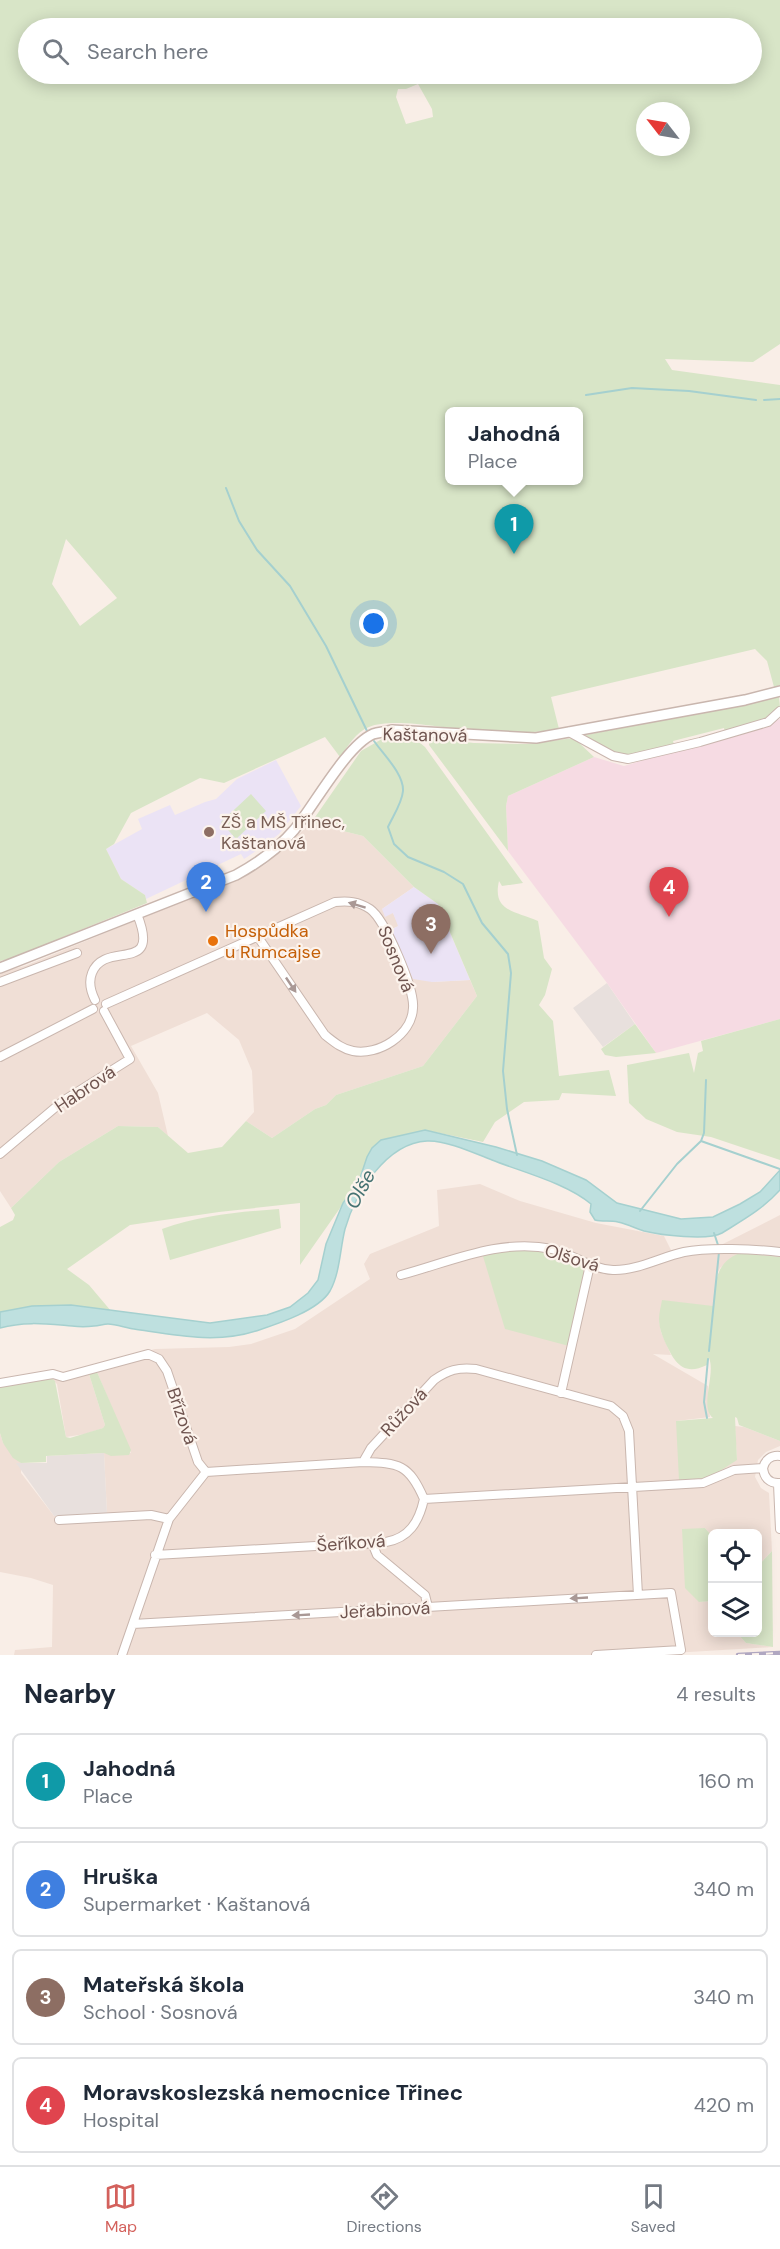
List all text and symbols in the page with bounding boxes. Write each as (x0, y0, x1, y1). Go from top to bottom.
search box (18, 18, 762, 84)
icon: search (39, 35, 72, 68)
text: Search here (87, 37, 208, 66)
north arrow (636, 102, 690, 156)
popup (445, 407, 583, 485)
text: Jahodná (468, 419, 560, 448)
text: Place (468, 448, 517, 474)
pin: 1 (494, 504, 534, 554)
your location (359, 609, 388, 638)
street label: Kaštanová (382, 722, 468, 748)
place label: ZŠ a MŠ Třinec, Kaštanová (221, 810, 345, 855)
marker: ZŠ a MŠ Třinec, Kaštanová (202, 825, 216, 839)
pin: 2 (186, 862, 226, 912)
pin: 4 (650, 868, 688, 917)
one-way arrow (348, 899, 366, 909)
pin: 3 (412, 904, 450, 954)
place label: Hospůdka u Rumcajse (225, 919, 321, 964)
street label: Sosnová (372, 922, 420, 996)
marker: Hospůdka u Rumcajse (206, 934, 220, 948)
one-way arrow (285, 977, 296, 993)
street label: Habrová (50, 1060, 120, 1118)
water label: Olše (339, 1165, 381, 1213)
street label: Olšová (542, 1238, 602, 1278)
street label: Růžová (375, 1382, 433, 1442)
street label: Břízová (161, 1384, 203, 1448)
street label: Šeříková (316, 1529, 386, 1557)
map controls (708, 1529, 762, 1637)
button: locate (708, 1529, 762, 1583)
button: layers (708, 1583, 762, 1637)
one-way arrow (570, 1594, 589, 1603)
street label: Jeřabinová (339, 1596, 431, 1624)
one-way arrow (291, 1610, 310, 1619)
text: Nearby (24, 1677, 116, 1711)
text: 4 results (676, 1681, 756, 1707)
text: Jahodná (83, 1754, 176, 1783)
text: 1 (42, 1768, 49, 1794)
text: 160 m (698, 1768, 754, 1794)
text: Place (83, 1783, 133, 1809)
text: Hruška (83, 1862, 158, 1891)
text: 2 (40, 1876, 51, 1902)
text: 340 m (693, 1876, 754, 1902)
text: Supermarket · Kaštanová (83, 1891, 310, 1917)
text: Mateřská škola (83, 1970, 245, 1999)
text: 3 (39, 1984, 52, 2010)
text: 340 m (693, 1984, 754, 2010)
text: School · Sosnová (83, 1999, 238, 2025)
text: Moravskoslezská nemocnice Třinec (83, 2078, 463, 2107)
text: 4 (39, 2092, 52, 2118)
text: 420 m (694, 2092, 754, 2118)
text: Hospital (83, 2107, 159, 2133)
tab: Map (104, 2180, 137, 2237)
tab: Directions (346, 2180, 422, 2237)
tab: Saved (631, 2180, 676, 2237)

